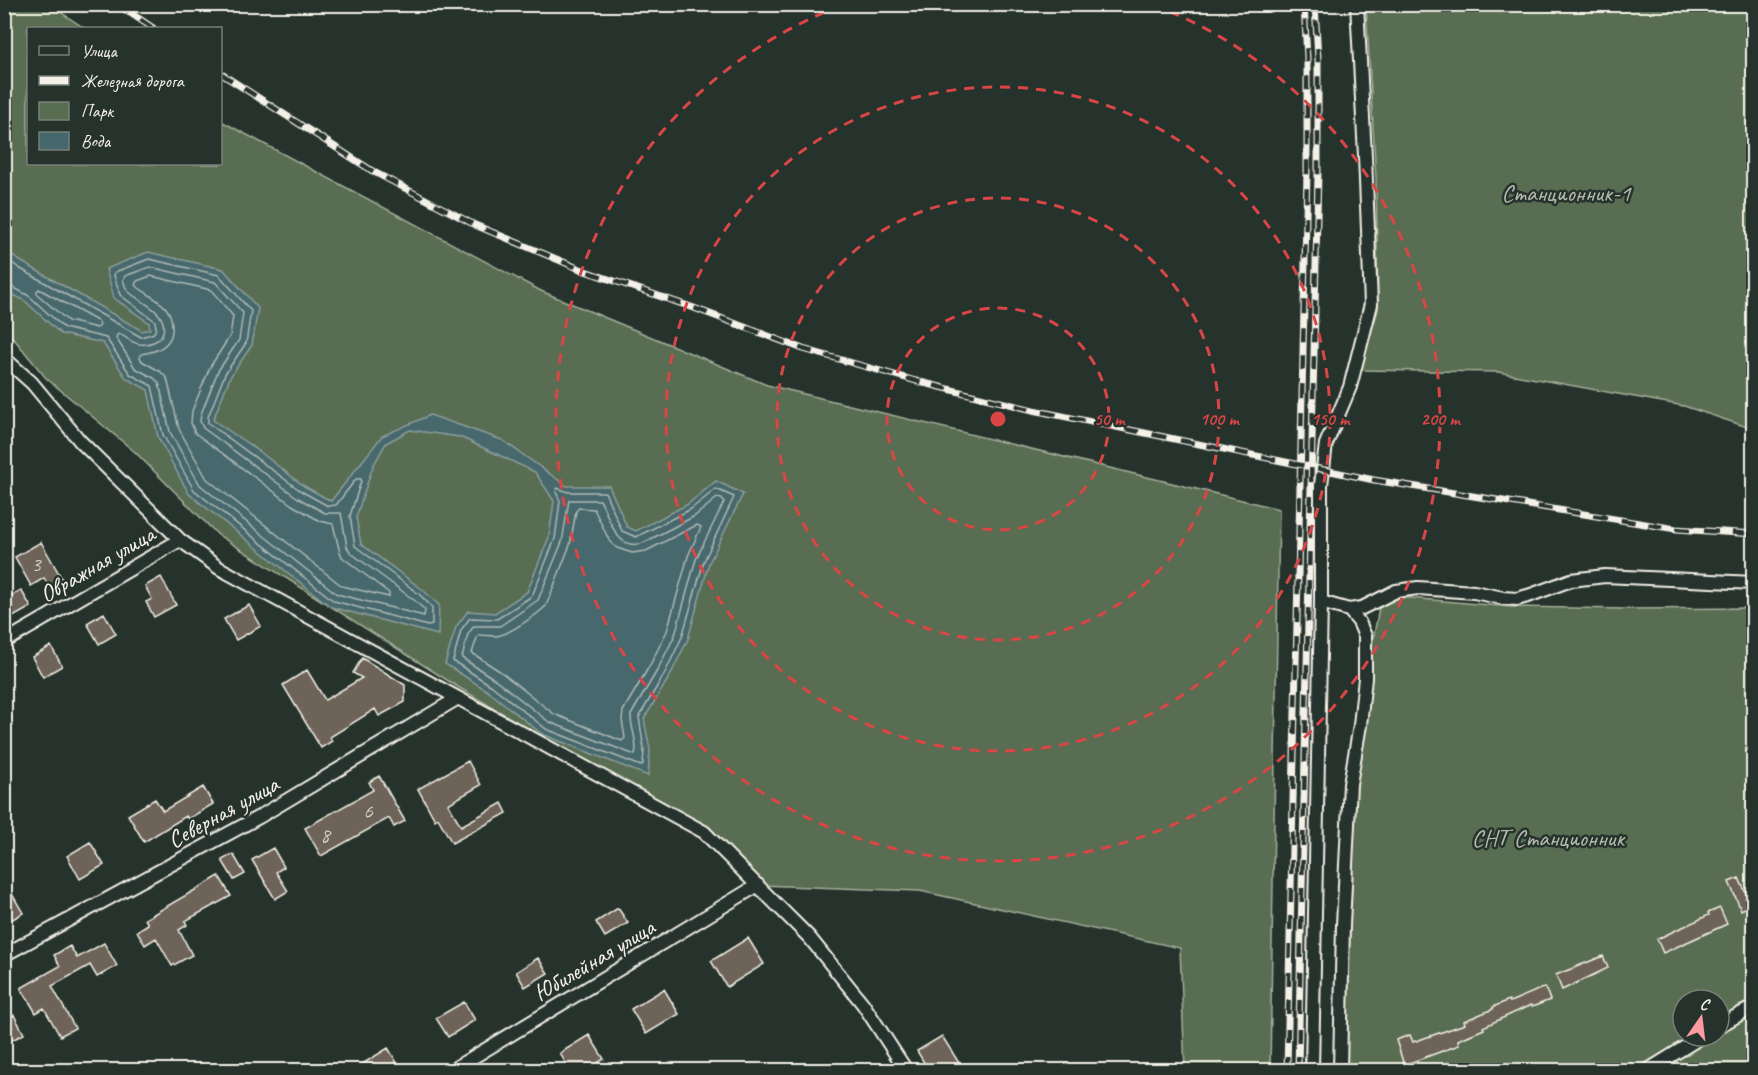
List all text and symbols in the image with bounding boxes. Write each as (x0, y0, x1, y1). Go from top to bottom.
legend (27, 27, 222, 165)
text: Улица (81, 40, 118, 62)
text: Железная дорога (81, 70, 185, 93)
text: Парк (81, 100, 115, 122)
text: Вода (81, 130, 112, 152)
park label: Станционник-1 (1501, 178, 1632, 208)
text: 50 m (1094, 408, 1126, 430)
text: 100 m (1200, 408, 1240, 430)
text: 150 m (1311, 408, 1351, 430)
text: 200 m (1421, 408, 1461, 430)
centre of rings (988, 409, 1008, 429)
street label: Овражная улица (34, 518, 162, 609)
house number: 3 (31, 551, 42, 577)
street label: Северная улица (162, 768, 285, 855)
house number: 6 (363, 798, 373, 824)
house number: 8 (320, 822, 332, 848)
park label: СНТ Станционник (1472, 823, 1626, 853)
street label: Юбилейная улица (528, 911, 661, 1008)
north arrow (1671, 988, 1731, 1048)
text: С (1698, 994, 1713, 1016)

